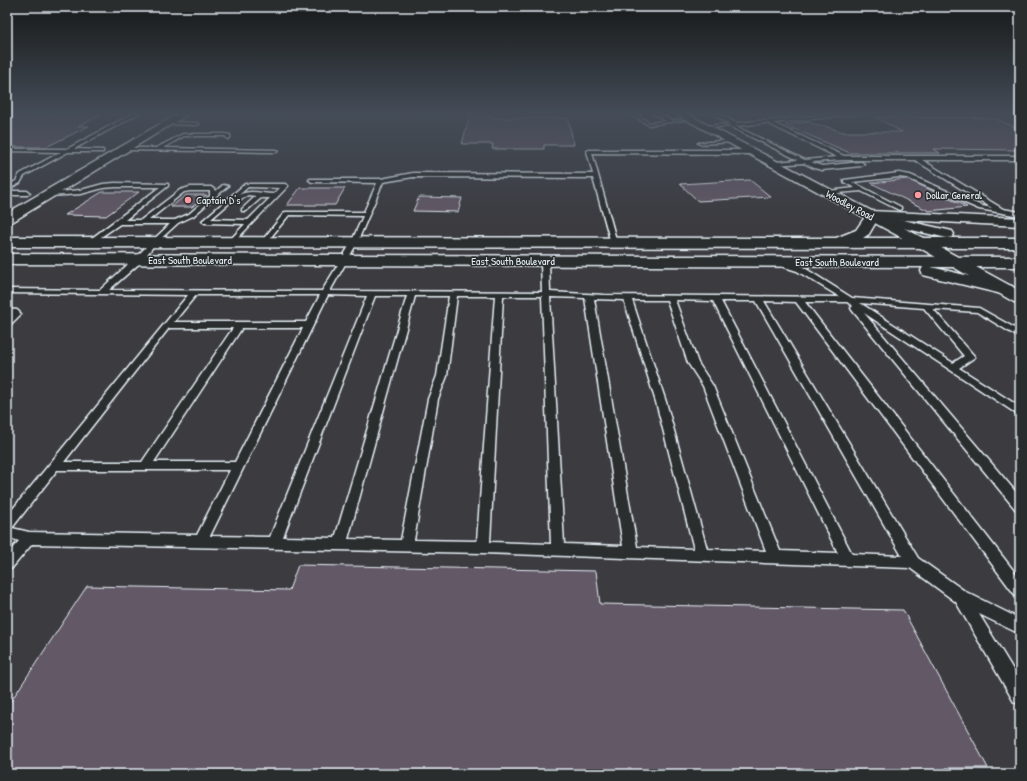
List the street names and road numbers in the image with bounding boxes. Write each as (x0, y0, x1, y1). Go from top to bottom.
street label: Woodley Road (824, 187, 877, 224)
street label: East South Boulevard (148, 253, 232, 267)
street label: East South Boulevard (471, 254, 555, 268)
street label: East South Boulevard (795, 255, 879, 269)

